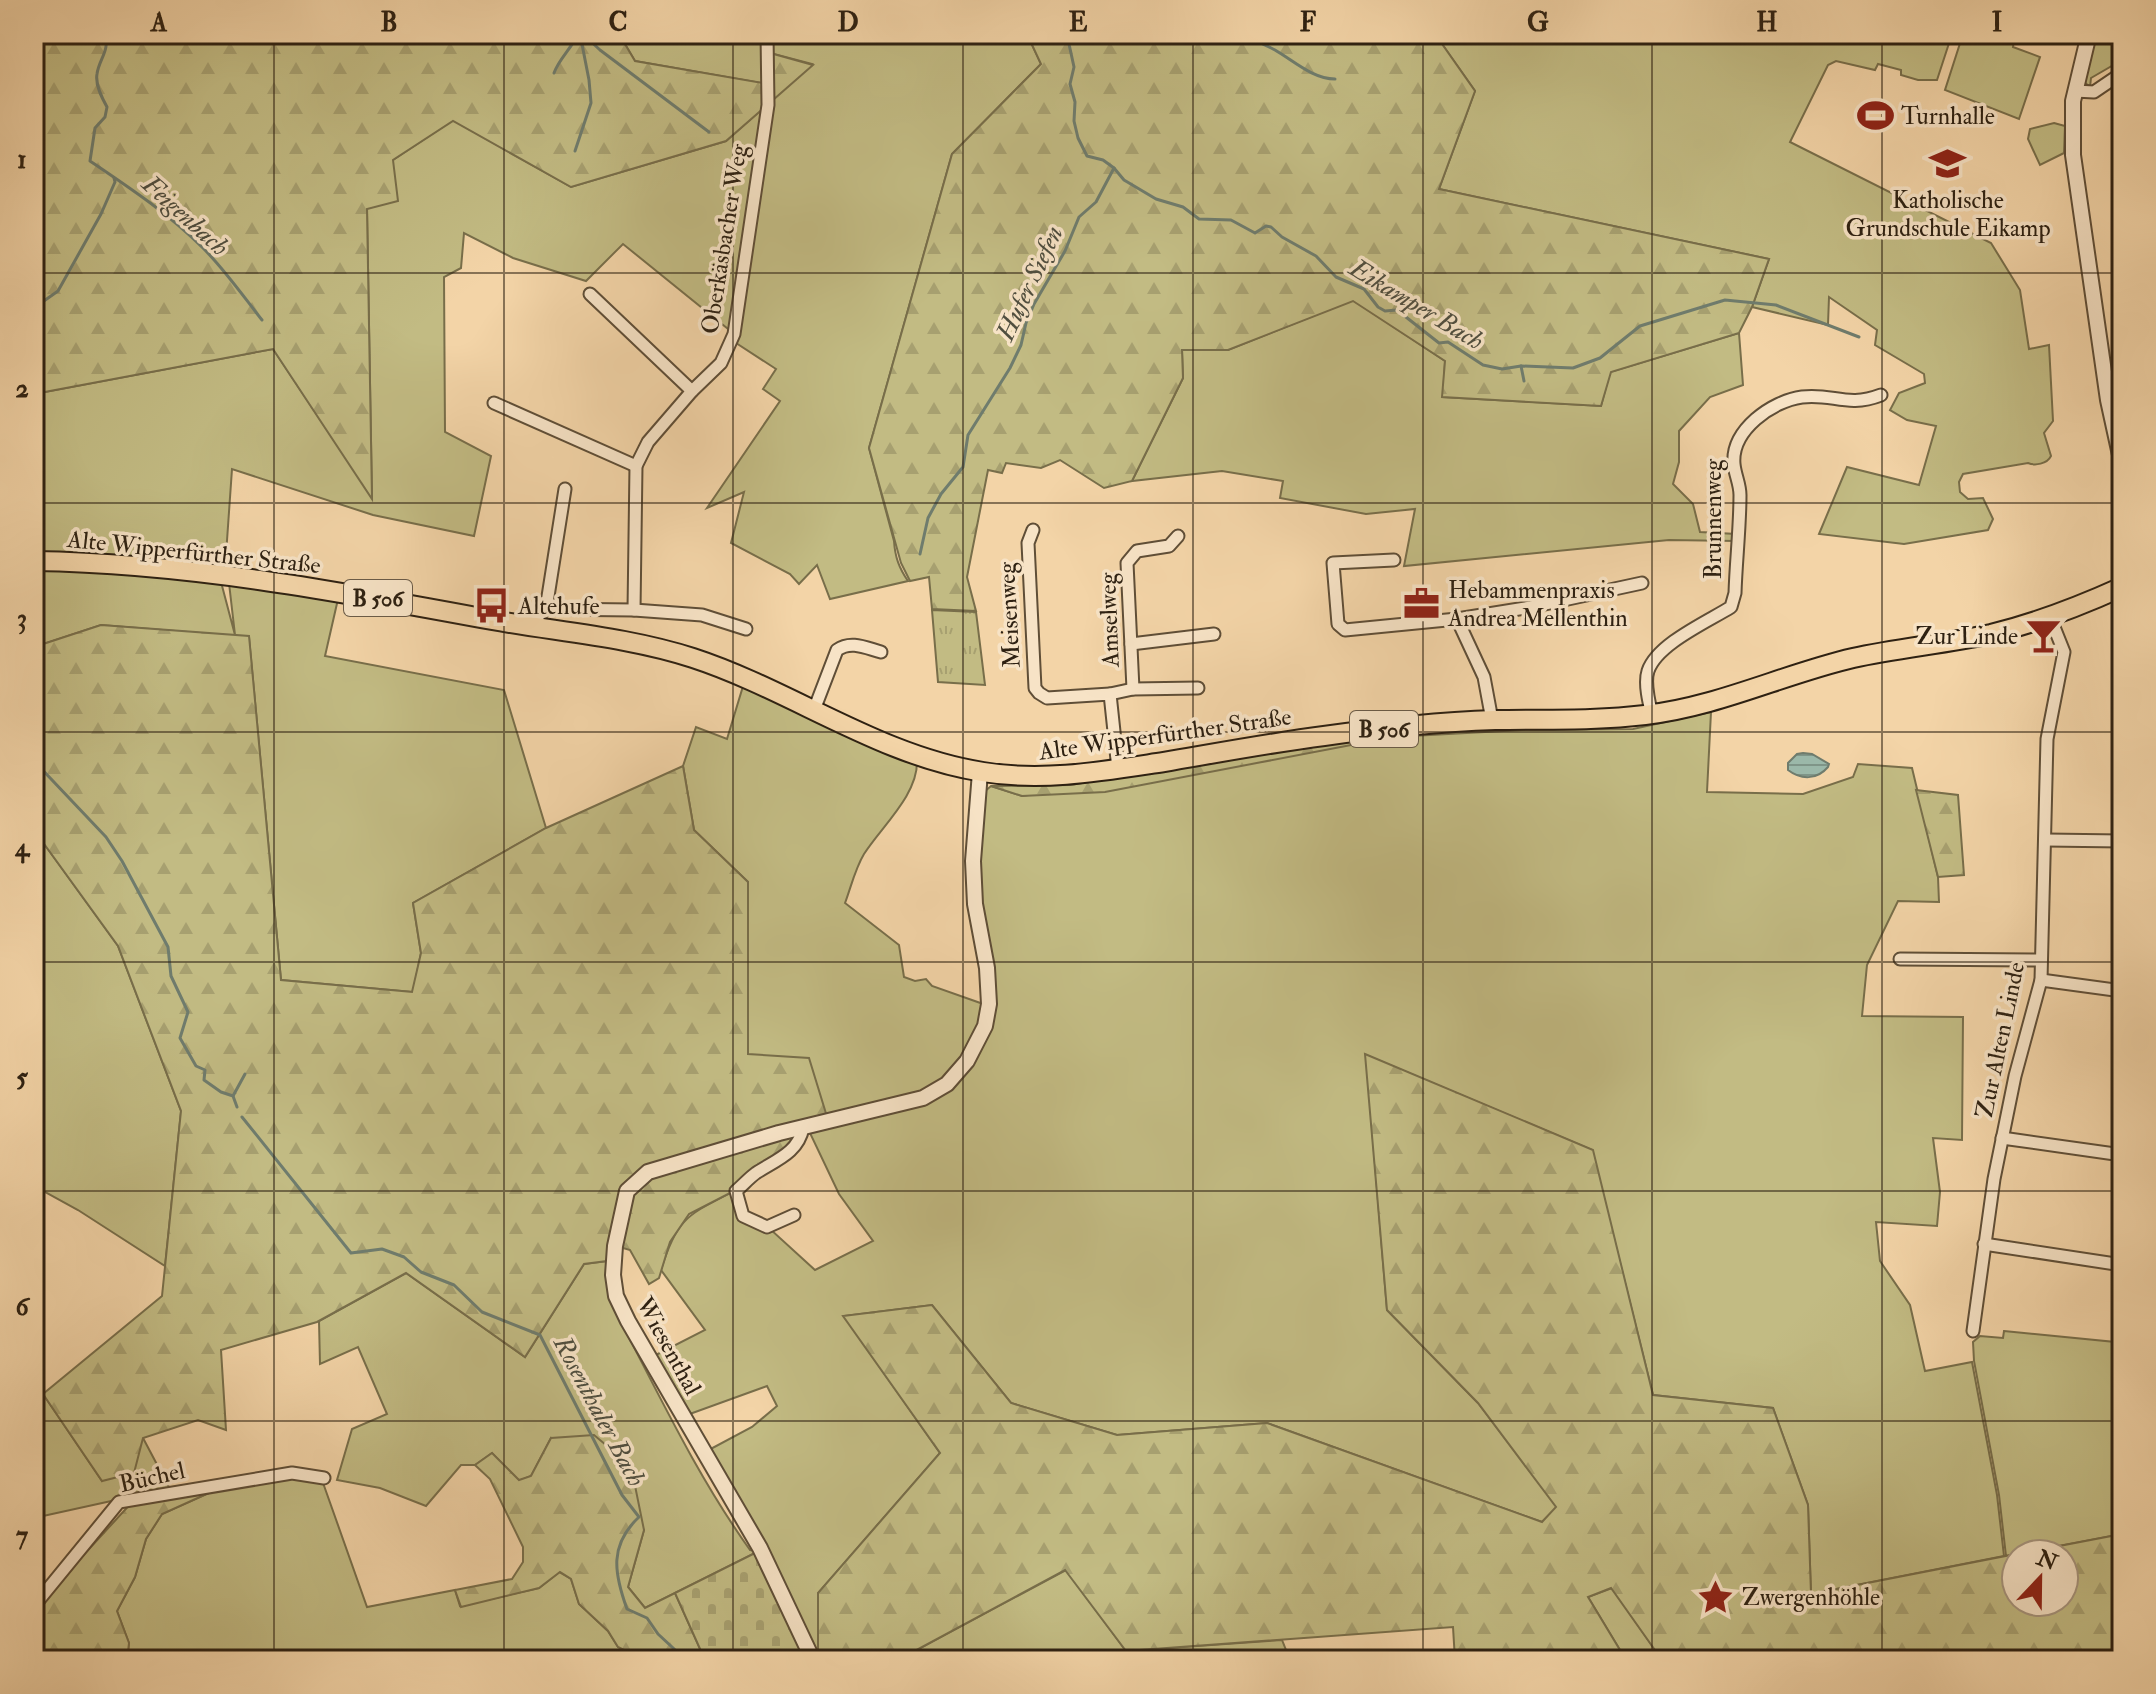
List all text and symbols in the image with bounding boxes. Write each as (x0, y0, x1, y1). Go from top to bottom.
text: A (150, 7, 168, 39)
text: B (380, 7, 398, 39)
text: C (608, 7, 628, 39)
text: D (837, 7, 859, 39)
text: E (1069, 7, 1088, 39)
text: F (1300, 7, 1317, 39)
text: G (1527, 7, 1549, 39)
text: H (1756, 7, 1778, 39)
text: I (1992, 7, 2002, 39)
sports icon: Turnhalle (1856, 97, 1894, 135)
place label: Turnhalle (1901, 101, 1995, 132)
street label: Oberkäsbacher Weg (694, 141, 755, 336)
text: 1 (17, 144, 27, 176)
school or university icon: Katholische Grundschule Eikamp (1929, 144, 1967, 182)
water label: Feigenbach (134, 167, 235, 263)
place label: Katholische Grundschule Eikamp (1845, 185, 2051, 244)
water label: Hufer Siefen (989, 221, 1070, 347)
water label: Eikamper Bach (1342, 251, 1489, 357)
text: 2 (15, 373, 29, 405)
street label: Brunnenweg (1698, 458, 1729, 579)
street label: Alte Wipperfürther Straße (65, 524, 322, 581)
street label: Meisenweg (991, 560, 1028, 669)
street label: Amselweg (1092, 571, 1127, 669)
place label: Hebammenpraxis Andrea Mellenthin (1447, 575, 1628, 634)
road number: B 506 (344, 580, 412, 616)
office icon: Hebammenpraxis Andrea Mellenthin (1403, 585, 1441, 623)
bus stop icon: Altehufe (473, 587, 511, 625)
place label: Altehufe (517, 591, 600, 622)
text: 3 (17, 603, 27, 635)
bar icon: Zur Linde (2025, 617, 2063, 655)
place label: Zur Linde (1916, 621, 2018, 652)
street label: Alte Wipperfürther Straße (1036, 701, 1293, 768)
road number: B 506 (1350, 711, 1418, 747)
text: 4 (14, 832, 31, 864)
street label: Zur Alten Linde (1969, 959, 2032, 1121)
text: 5 (16, 1062, 28, 1094)
text: 6 (15, 1291, 30, 1323)
street label: Wiesenthal (628, 1291, 708, 1401)
water label: Rosenthaler Bach (546, 1330, 652, 1492)
street label: Büchel (116, 1455, 188, 1500)
text: 7 (16, 1520, 28, 1552)
north arrow (2000, 1538, 2080, 1618)
text: N (2032, 1543, 2062, 1577)
place icon: Zwergenhöhle (1697, 1578, 1735, 1616)
place label: Zwergenhöhle (1742, 1582, 1880, 1613)

